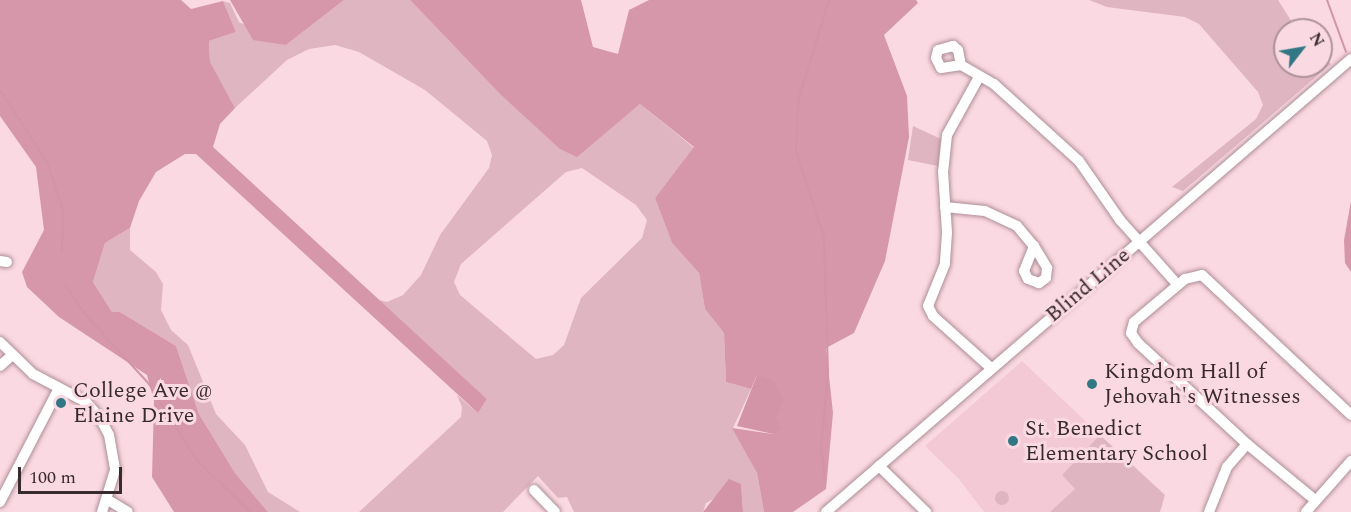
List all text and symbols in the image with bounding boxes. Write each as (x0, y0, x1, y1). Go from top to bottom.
north arrow (1273, 18, 1333, 78)
text: N (1303, 28, 1330, 52)
street label: Blind Line (1040, 242, 1136, 328)
place label: Kingdom Hall of Jehovah's Witnesses (1104, 358, 1301, 410)
place label: College Ave @ Elaine Drive (73, 377, 213, 428)
marker: Kingdom Hall of Jehovah's Witnesses (1085, 377, 1099, 391)
marker: College Ave @ Elaine Drive (54, 396, 68, 410)
place label: St. Benedict Elementary School (1025, 415, 1208, 466)
marker: St. Benedict Elementary School (1006, 434, 1020, 448)
scale bar (21, 455, 124, 493)
text: 100 m (29, 464, 76, 491)

